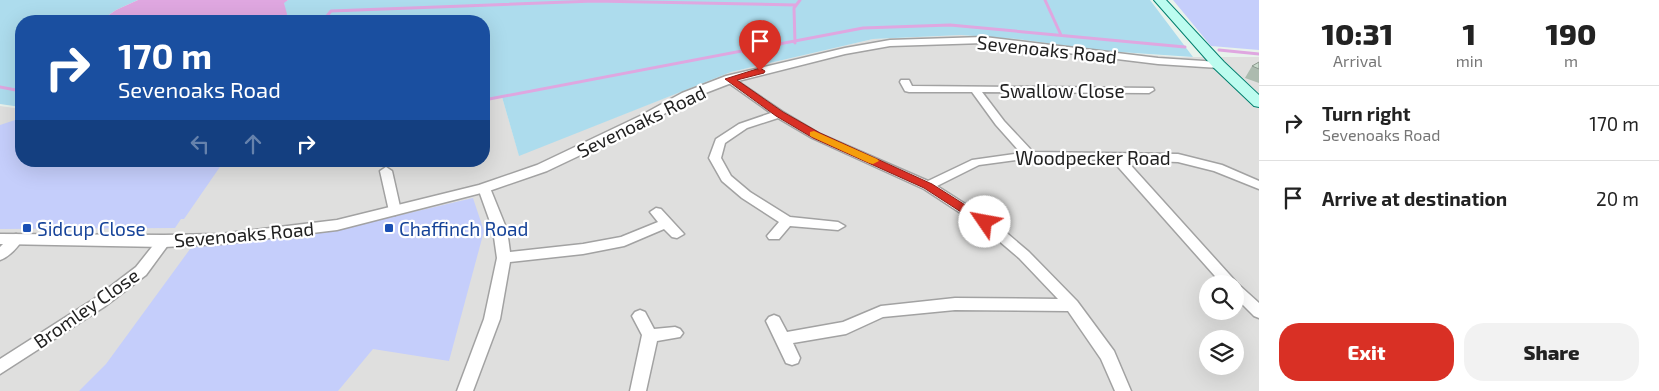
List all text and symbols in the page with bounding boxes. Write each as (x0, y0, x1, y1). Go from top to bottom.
text: 10:31 (1322, 15, 1393, 51)
text: 1 (1463, 15, 1476, 51)
text: 190 (1546, 15, 1596, 51)
pin (739, 20, 781, 71)
icon: arrive (746, 27, 774, 55)
street label: Sevenoaks Road (976, 30, 1118, 68)
text: 170 m (118, 34, 212, 76)
icon: right (35, 35, 100, 100)
text: Arrival (1333, 51, 1382, 70)
text: min (1456, 51, 1483, 70)
text: m (1564, 51, 1578, 70)
text: Sevenoaks Road (118, 76, 281, 102)
street label: Swallow Close (999, 79, 1125, 102)
street label: Sevenoaks Road (573, 80, 709, 162)
text: Turn right (1322, 102, 1410, 125)
icon: right (1279, 109, 1307, 137)
text: 170 m (1589, 112, 1639, 135)
text: Sevenoaks Road (1322, 125, 1440, 144)
icon: left (186, 130, 214, 158)
icon: ahead (239, 130, 267, 158)
icon: right (292, 130, 320, 158)
street label: Woodpecker Road (1015, 146, 1171, 169)
icon: arrive (1279, 184, 1307, 212)
text: Arrive at destination (1322, 187, 1507, 210)
text: 20 m (1596, 187, 1639, 210)
position arrow (958, 195, 1010, 247)
street label: Sevenoaks Road (173, 216, 315, 252)
place label: Sidcup Close (37, 217, 146, 240)
place label: Chaffinch Road (399, 217, 528, 240)
marker: Sidcup Close (21, 222, 33, 234)
marker: Chaffinch Road (383, 222, 395, 234)
street label: Bromley Close (29, 263, 143, 353)
map controls (1199, 275, 1244, 375)
button: search (1199, 275, 1244, 320)
button: Exit (1279, 323, 1454, 381)
button: Share (1464, 323, 1639, 381)
button: layers (1199, 330, 1244, 375)

